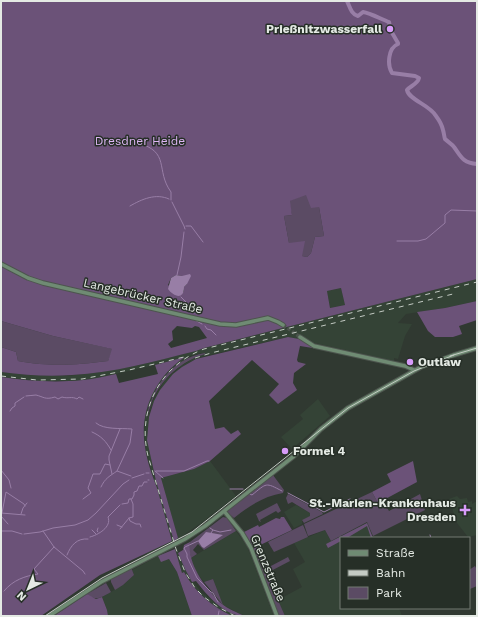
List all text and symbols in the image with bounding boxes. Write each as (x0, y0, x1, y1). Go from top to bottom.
place label: Prießnitzwasserfall (266, 22, 382, 36)
marker: Prießnitzwasserfall (385, 24, 395, 34)
park label: Dresdner Heide (95, 134, 185, 148)
street label: Langebrücker Straße (82, 275, 204, 317)
place label: Outlaw (418, 355, 461, 369)
marker: Outlaw (405, 357, 415, 367)
place label: Formel 4 (293, 444, 346, 458)
marker: Formel 4 (280, 446, 290, 456)
place label: St.-Marien-Krankenhaus Dresden (309, 496, 457, 524)
marker: St.-Marien-Krankenhaus Dresden (459, 504, 471, 516)
street label: Grenzstraße (248, 532, 288, 604)
legend (340, 537, 470, 609)
text: Straße (376, 546, 415, 560)
text: Bahn (376, 566, 405, 580)
north arrow (8, 569, 48, 609)
text: Park (376, 586, 402, 600)
text: N (14, 588, 29, 603)

